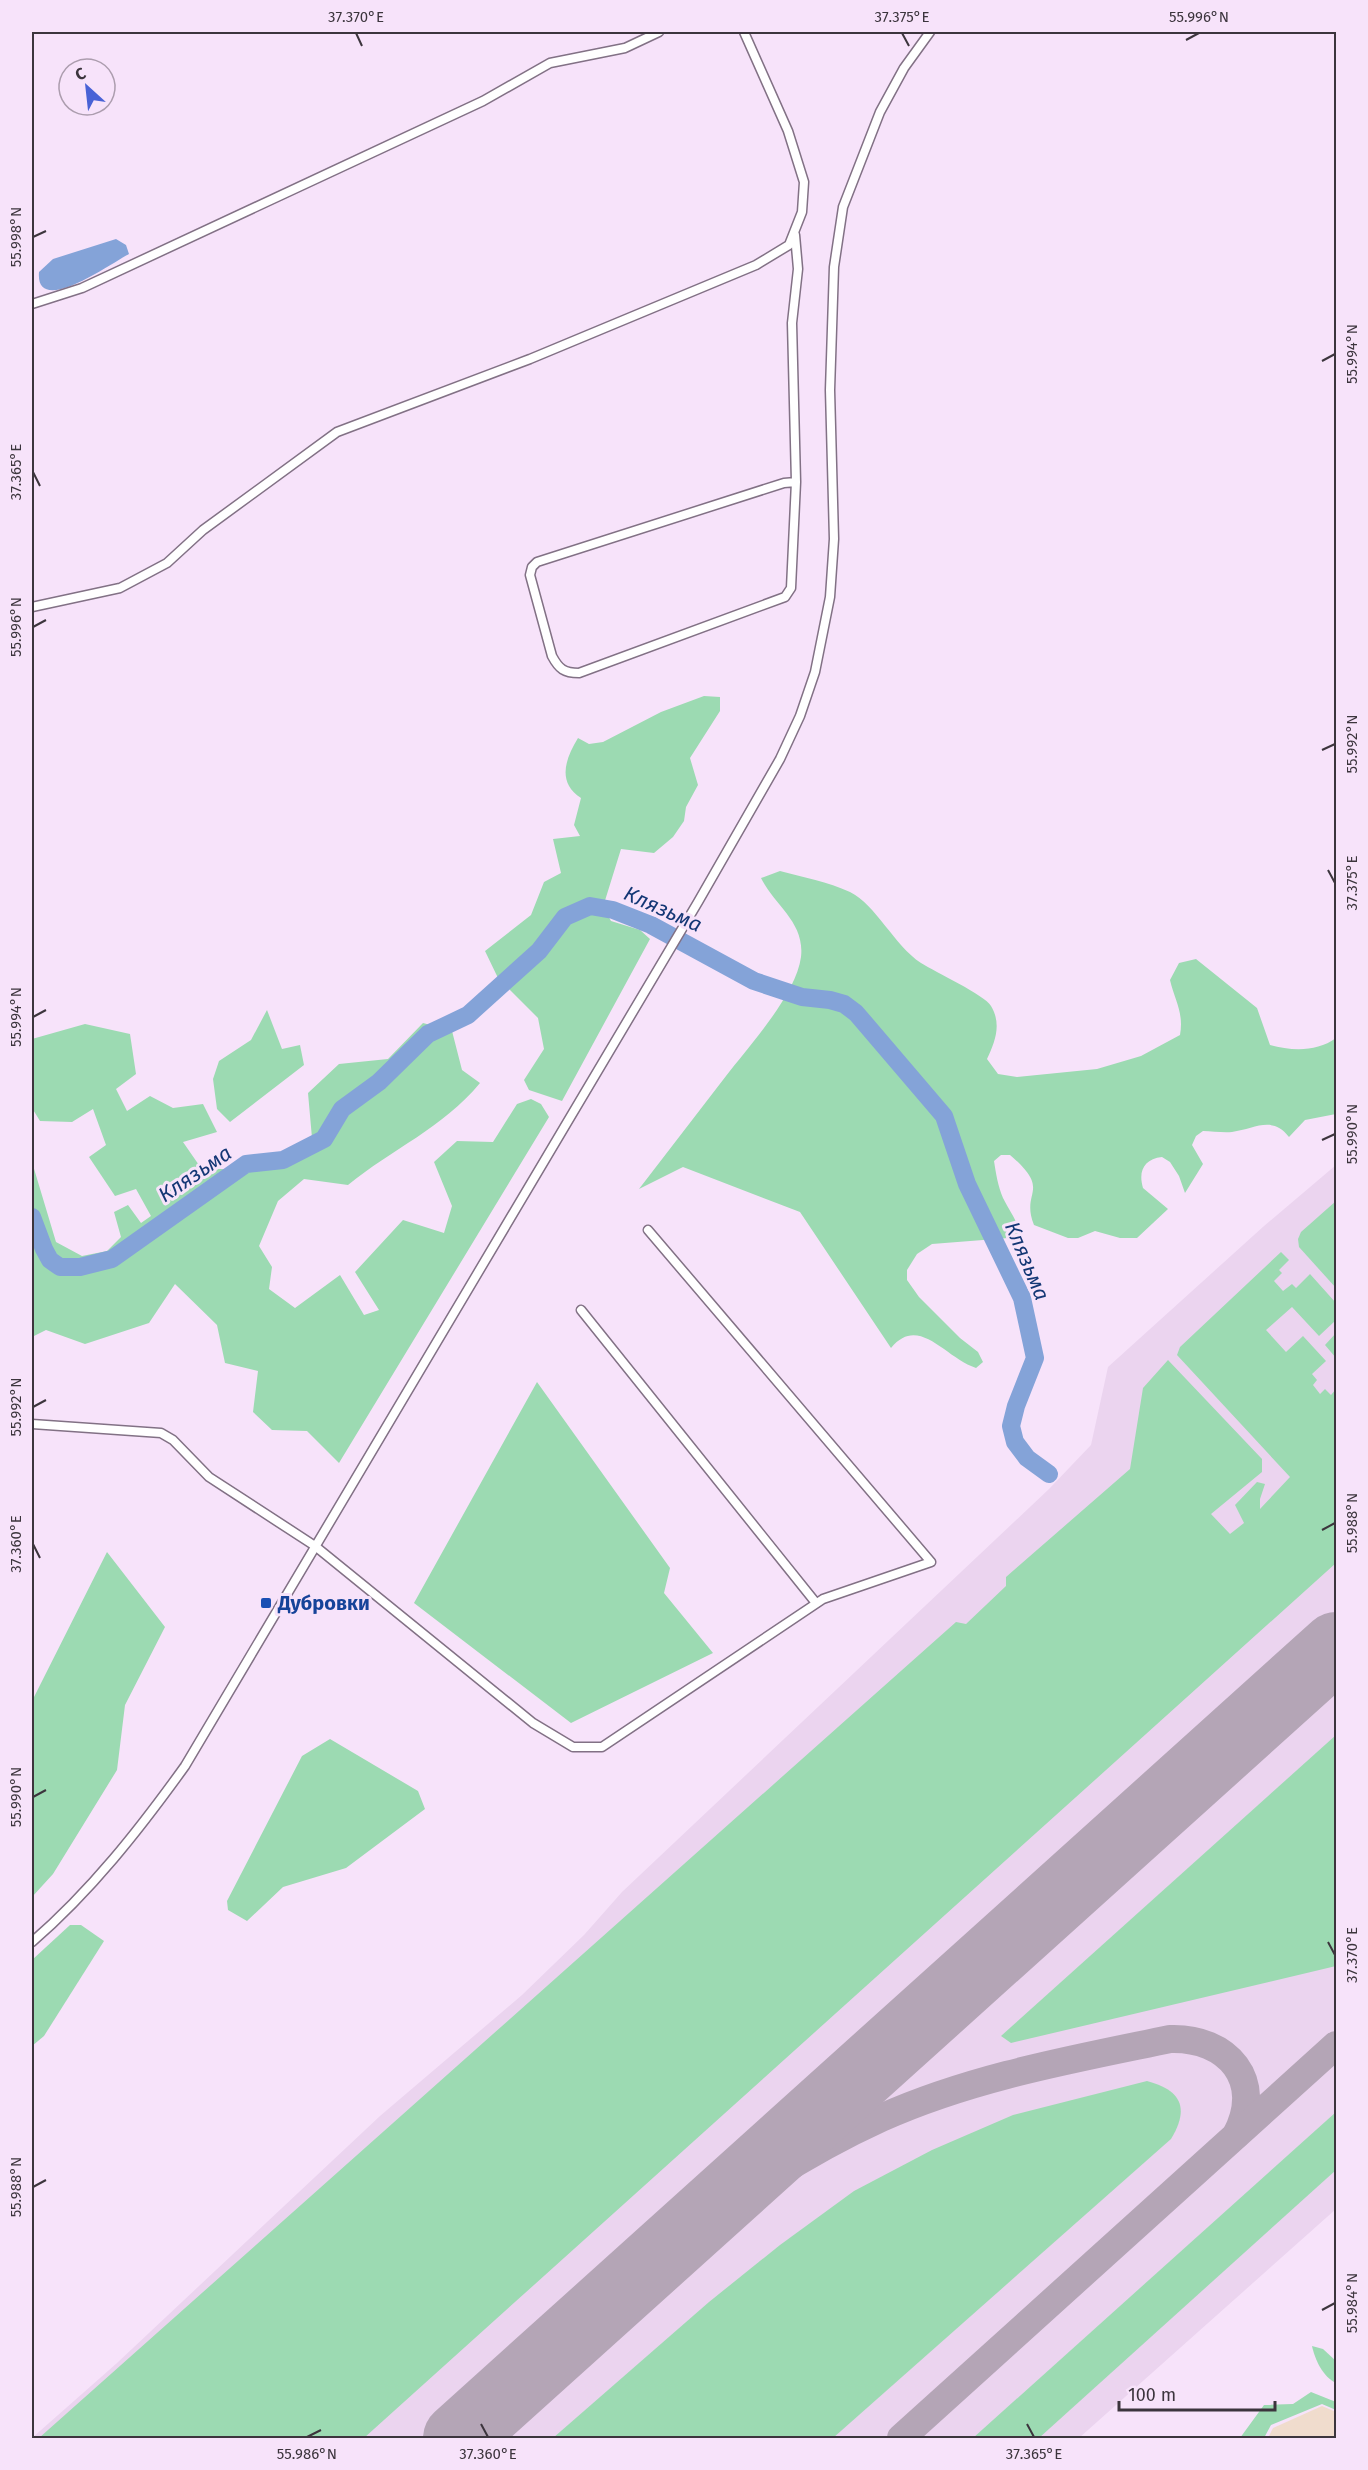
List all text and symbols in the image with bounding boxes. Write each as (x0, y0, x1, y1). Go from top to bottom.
text: 37.370°E (328, 8, 384, 26)
text: 37.375°E (875, 8, 929, 26)
text: 55.996°N (1169, 8, 1229, 26)
north arrow (57, 57, 117, 117)
text: С (72, 63, 90, 85)
text: 55.998°N (7, 207, 25, 267)
text: 55.994°N (1343, 324, 1361, 384)
text: 37.365°E (7, 444, 25, 500)
text: 55.996°N (7, 597, 25, 657)
text: 55.992°N (1343, 714, 1361, 774)
text: 37.375°E (1343, 856, 1361, 910)
water label: Клязьма (620, 880, 706, 938)
text: 55.994°N (7, 987, 25, 1047)
text: 55.990°N (1343, 1104, 1361, 1164)
water label: Клязьма (153, 1140, 237, 1208)
water label: Клязьма (999, 1218, 1055, 1304)
text: 55.992°N (7, 1377, 25, 1437)
text: 55.988°N (1343, 1493, 1361, 1553)
text: 37.360°E (7, 1515, 25, 1573)
place label: Дубровки (277, 1591, 370, 1615)
marker: Дубровки (259, 1596, 273, 1610)
text: 55.990°N (7, 1767, 25, 1827)
text: 37.370°E (1343, 1927, 1361, 1983)
text: 55.988°N (7, 2157, 25, 2217)
text: 55.984°N (1343, 2273, 1361, 2333)
scale bar (1119, 2374, 1275, 2412)
text: 100 m (1128, 2384, 1176, 2406)
text: 55.986°N (277, 2445, 337, 2463)
text: 37.360°E (459, 2445, 517, 2463)
text: 37.365°E (1006, 2445, 1062, 2463)

